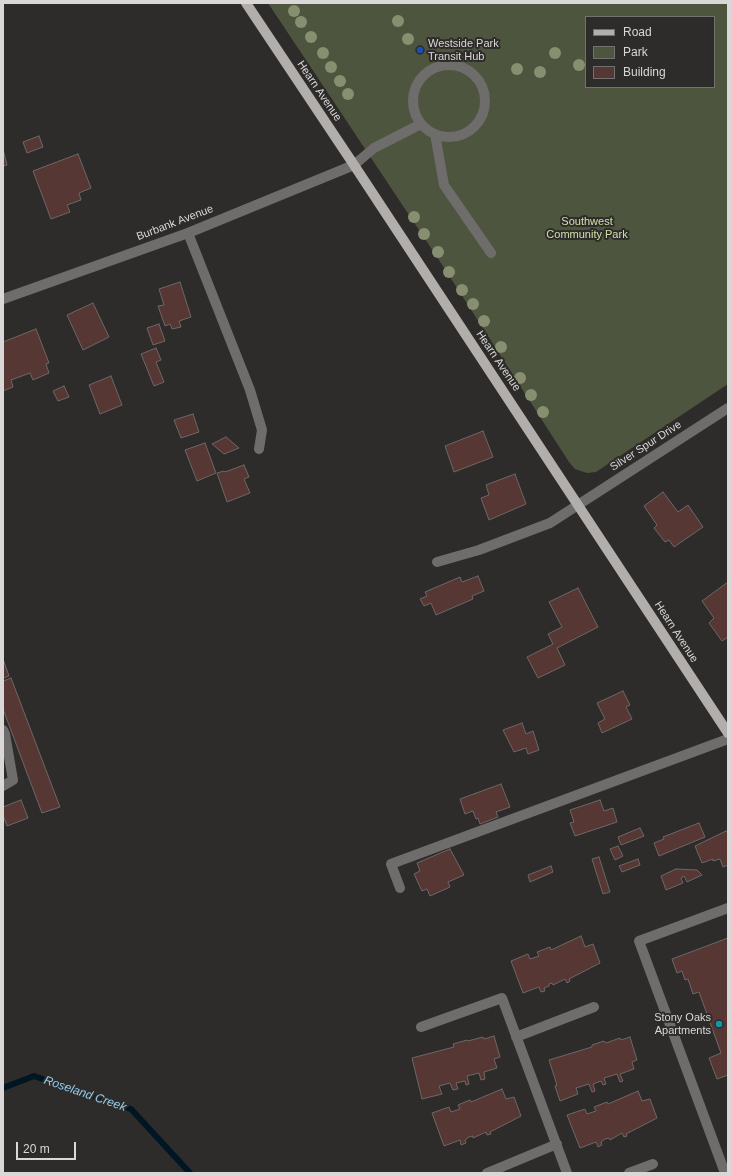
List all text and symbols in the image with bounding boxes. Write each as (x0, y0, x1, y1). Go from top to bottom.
legend (585, 16, 715, 88)
text: Road (623, 25, 652, 39)
place label: Westside Park Transit Hub (428, 37, 499, 63)
marker: Westside Park Transit Hub (415, 45, 425, 55)
text: Park (623, 45, 648, 59)
street label: Hearn Avenue (294, 58, 344, 124)
text: Building (623, 65, 666, 79)
street label: Burbank Avenue (135, 202, 215, 244)
park label: Southwest Community Park (546, 215, 628, 241)
street label: Hearn Avenue (473, 328, 523, 394)
street label: Silver Spur Drive (608, 418, 684, 474)
street label: Hearn Avenue (651, 599, 701, 665)
place label: Stony Oaks Apartments (654, 1011, 711, 1037)
marker: Stony Oaks Apartments (714, 1019, 724, 1029)
water label: Roseland Creek (42, 1073, 128, 1115)
scale bar (18, 1134, 78, 1160)
text: 20 m (23, 1142, 50, 1156)

